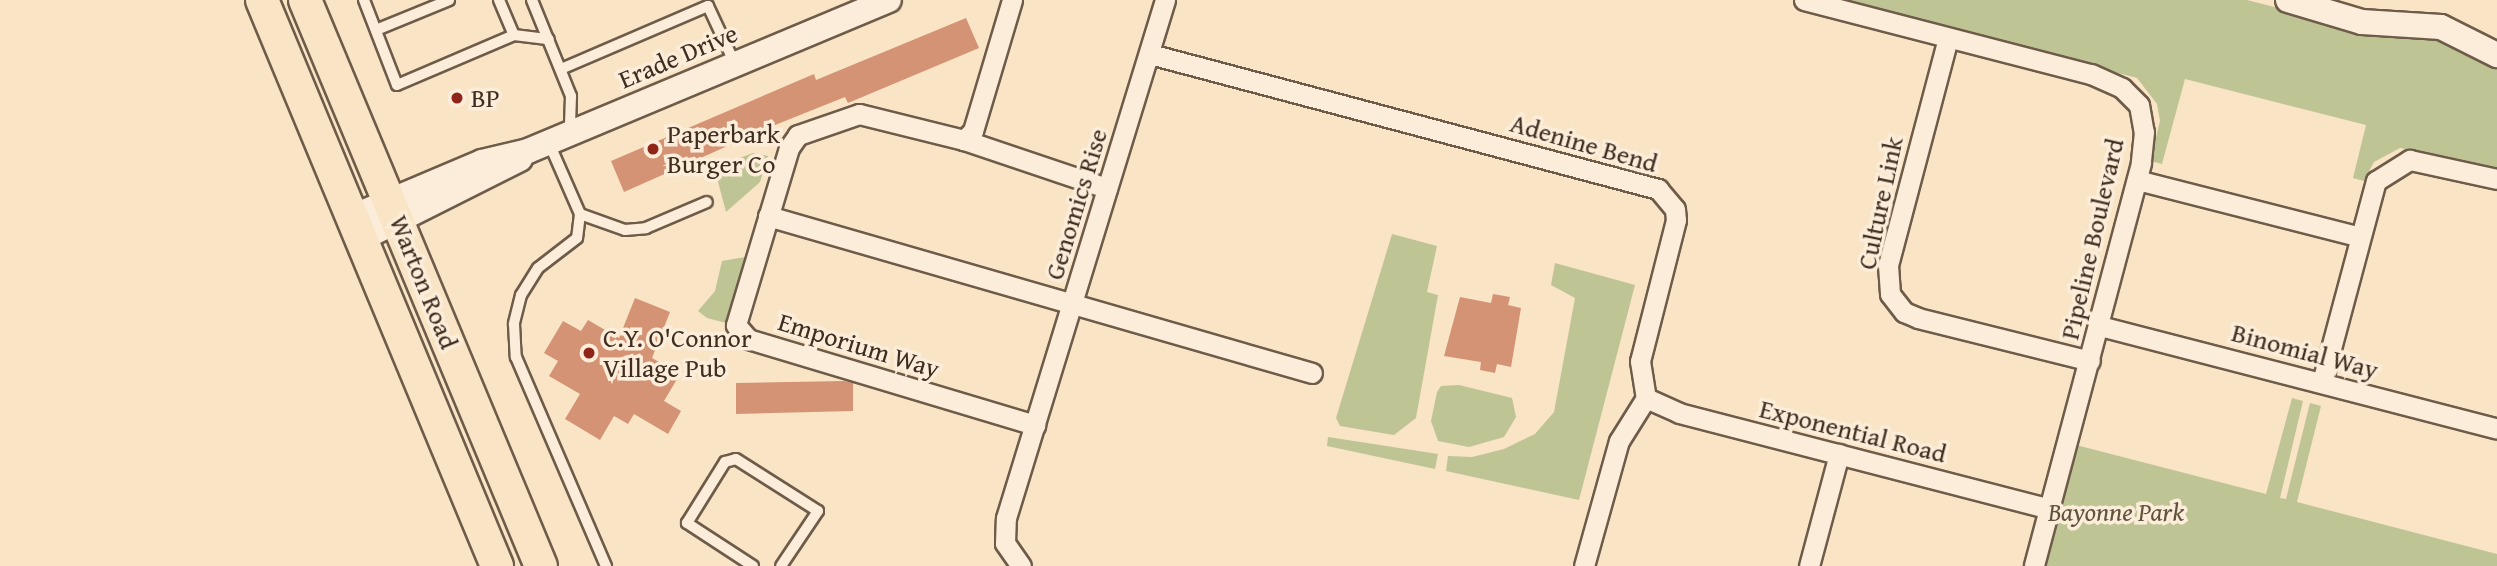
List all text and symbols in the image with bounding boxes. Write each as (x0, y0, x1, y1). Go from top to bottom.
street label: Erade Drive (614, 17, 742, 95)
place label: BP (471, 82, 500, 114)
marker: BP (449, 90, 465, 106)
street label: Adenine Bend (1507, 107, 1661, 179)
place label: Paperbark Burger Co (667, 118, 780, 180)
street label: Genomics Rise (1038, 125, 1114, 283)
street label: Culture Link (1851, 134, 1909, 272)
street label: Pipeline Boulevard (2054, 135, 2130, 343)
marker: Paperbark Burger Co (645, 141, 661, 157)
street label: Warton Road (383, 211, 465, 353)
street label: Emporium Way (775, 306, 943, 384)
street label: Binomial Way (2228, 317, 2382, 385)
place label: C.Y. O'Connor Village Pub (603, 322, 752, 384)
marker: C.Y. O'Connor Village Pub (581, 345, 597, 361)
street label: Exponential Road (1756, 393, 1950, 469)
park label: Bayonne Park (2048, 496, 2184, 528)

